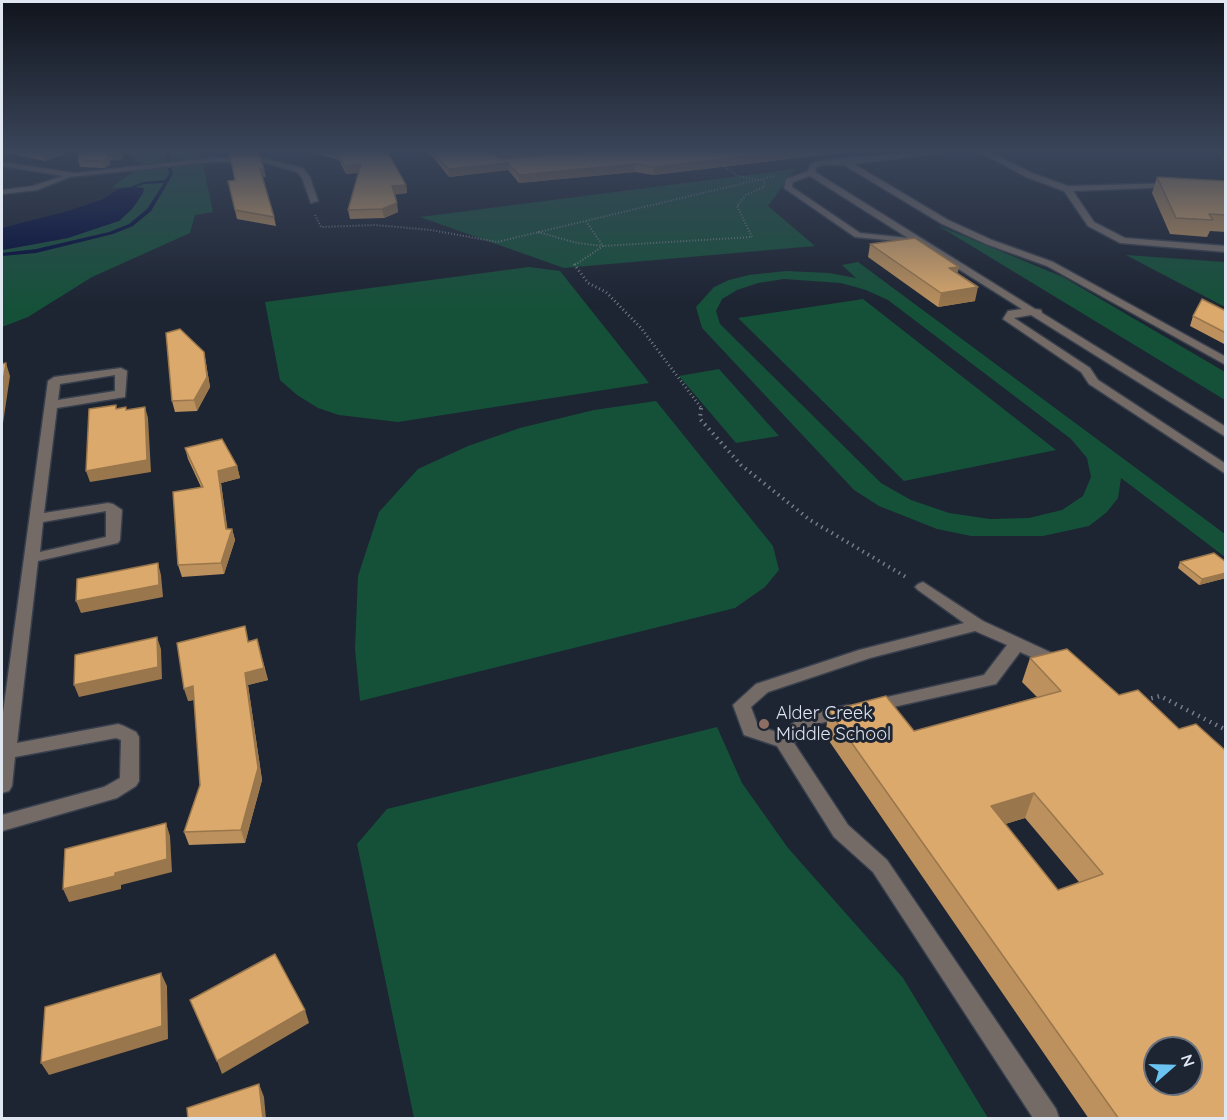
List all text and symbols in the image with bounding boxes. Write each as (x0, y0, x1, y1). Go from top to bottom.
place label: Alder Creek Middle School (776, 703, 891, 746)
marker: Alder Creek Middle School (757, 717, 771, 731)
north arrow (1143, 1036, 1203, 1096)
text: N (1177, 1052, 1199, 1069)

